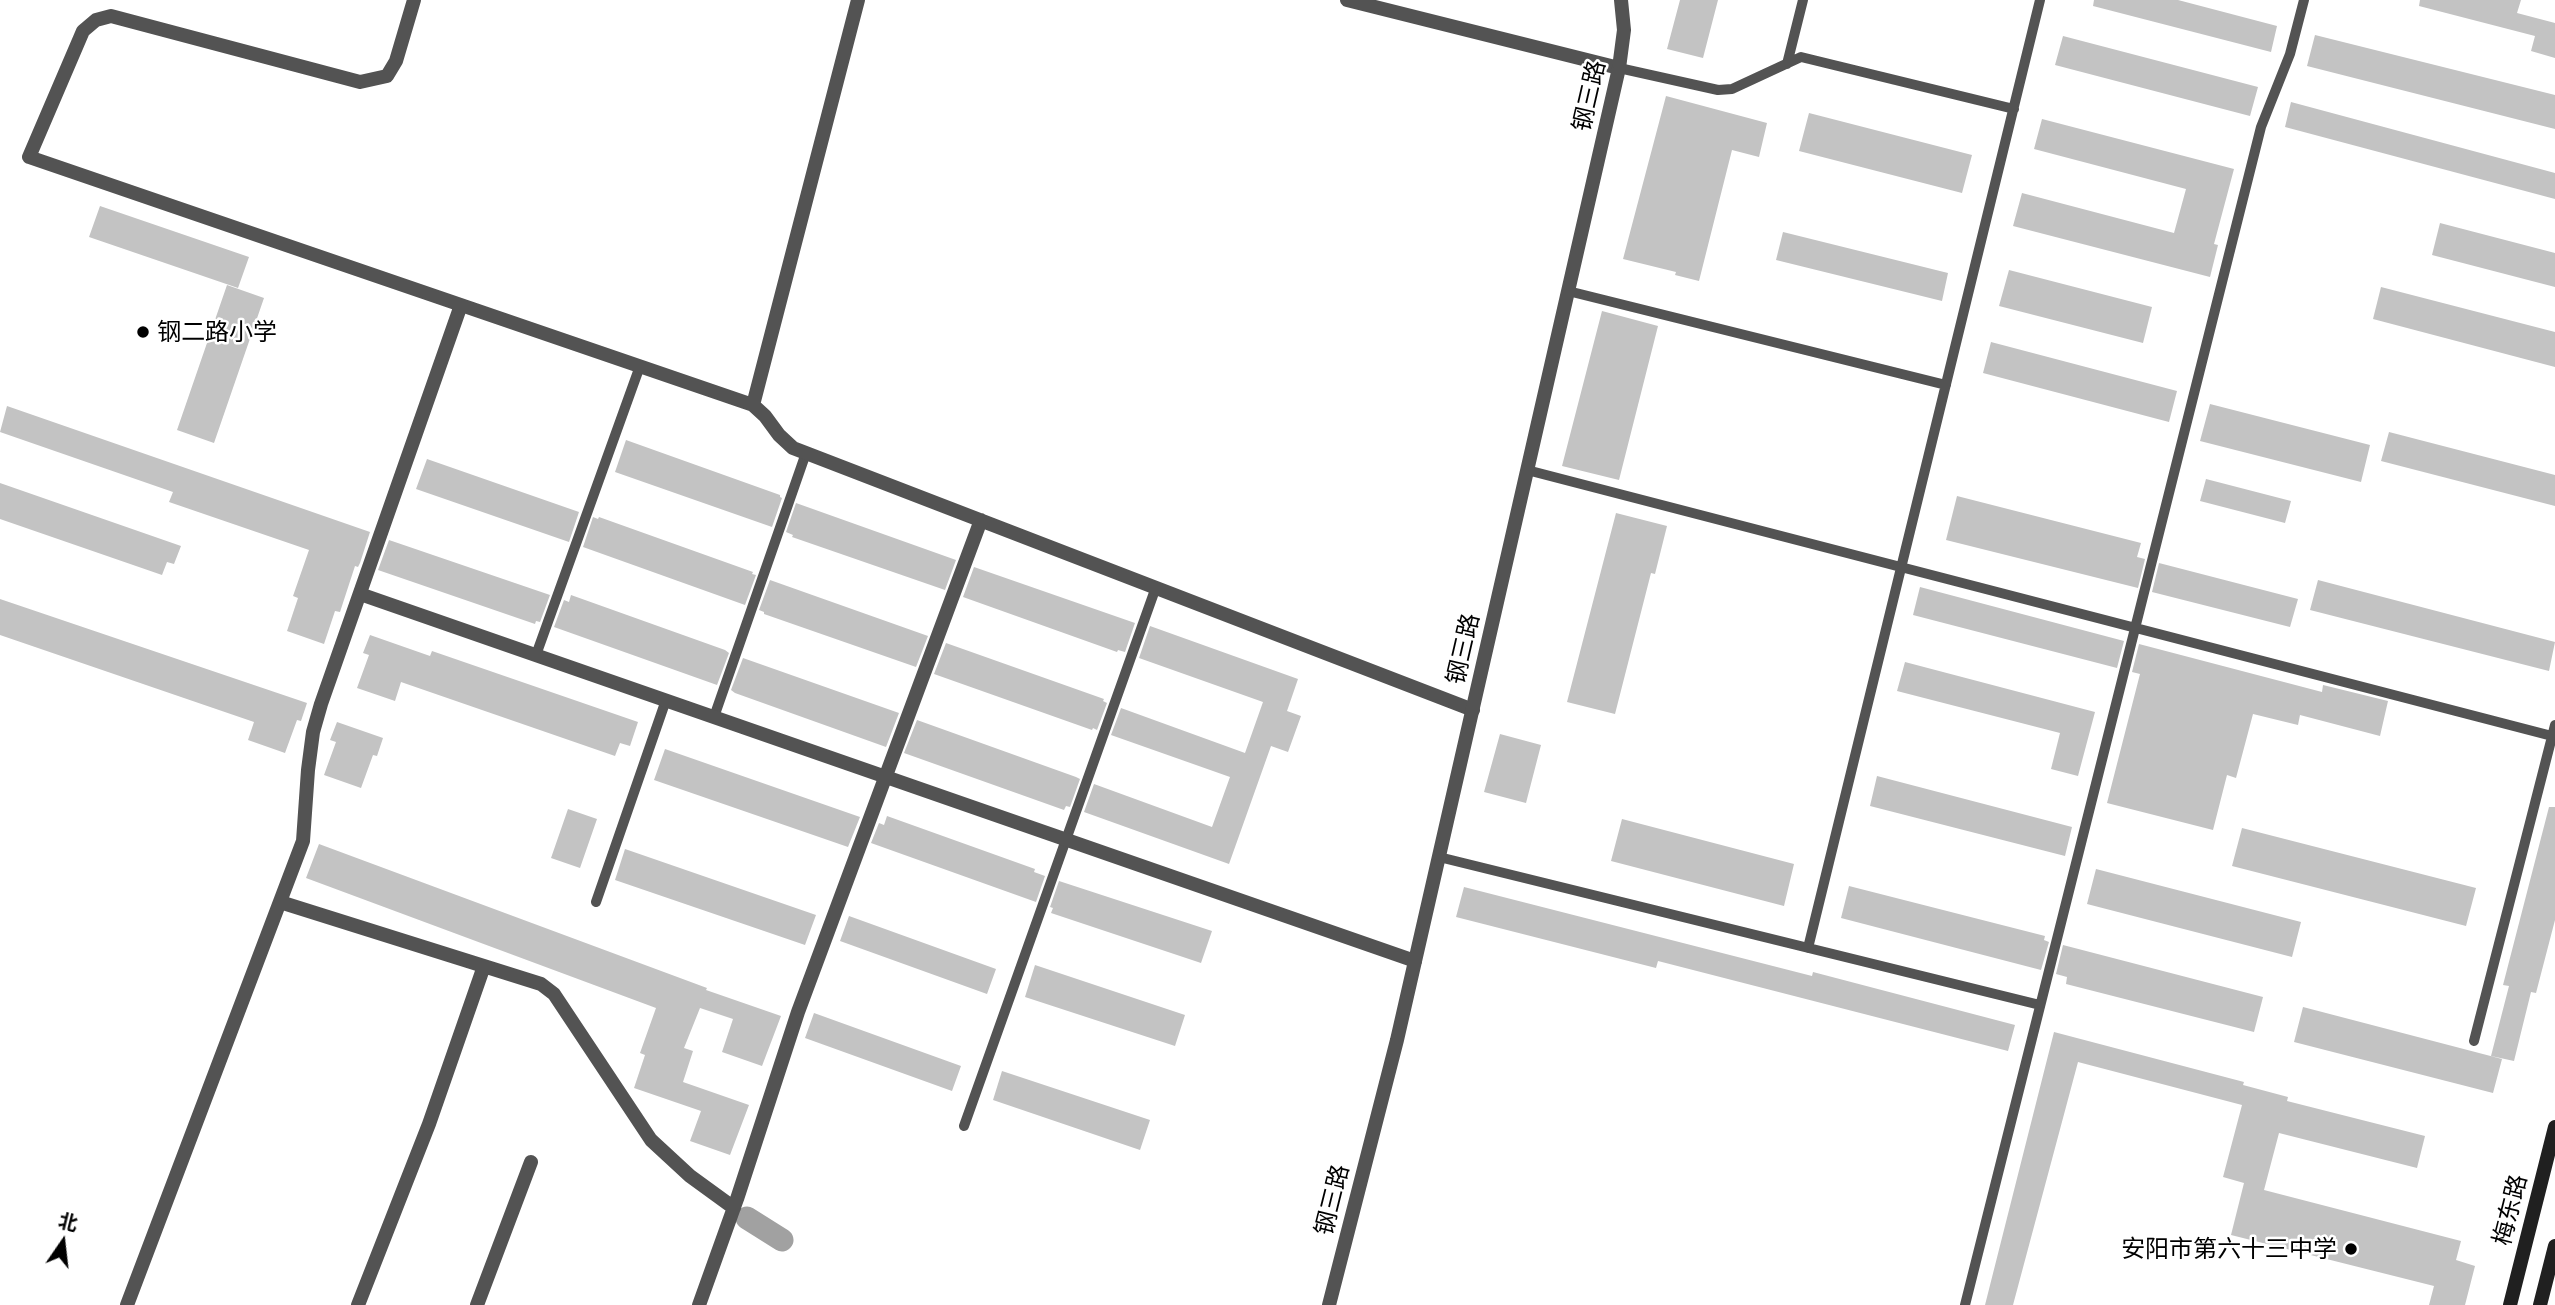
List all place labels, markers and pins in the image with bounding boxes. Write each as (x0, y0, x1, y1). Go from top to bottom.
place label: 钢二路小学 (157, 318, 277, 346)
marker: 钢二路小学 (135, 324, 151, 340)
place label: 安阳市第六十三中学 (2121, 1235, 2337, 1263)
marker: 安阳市第六十三中学 (2343, 1241, 2359, 1257)

